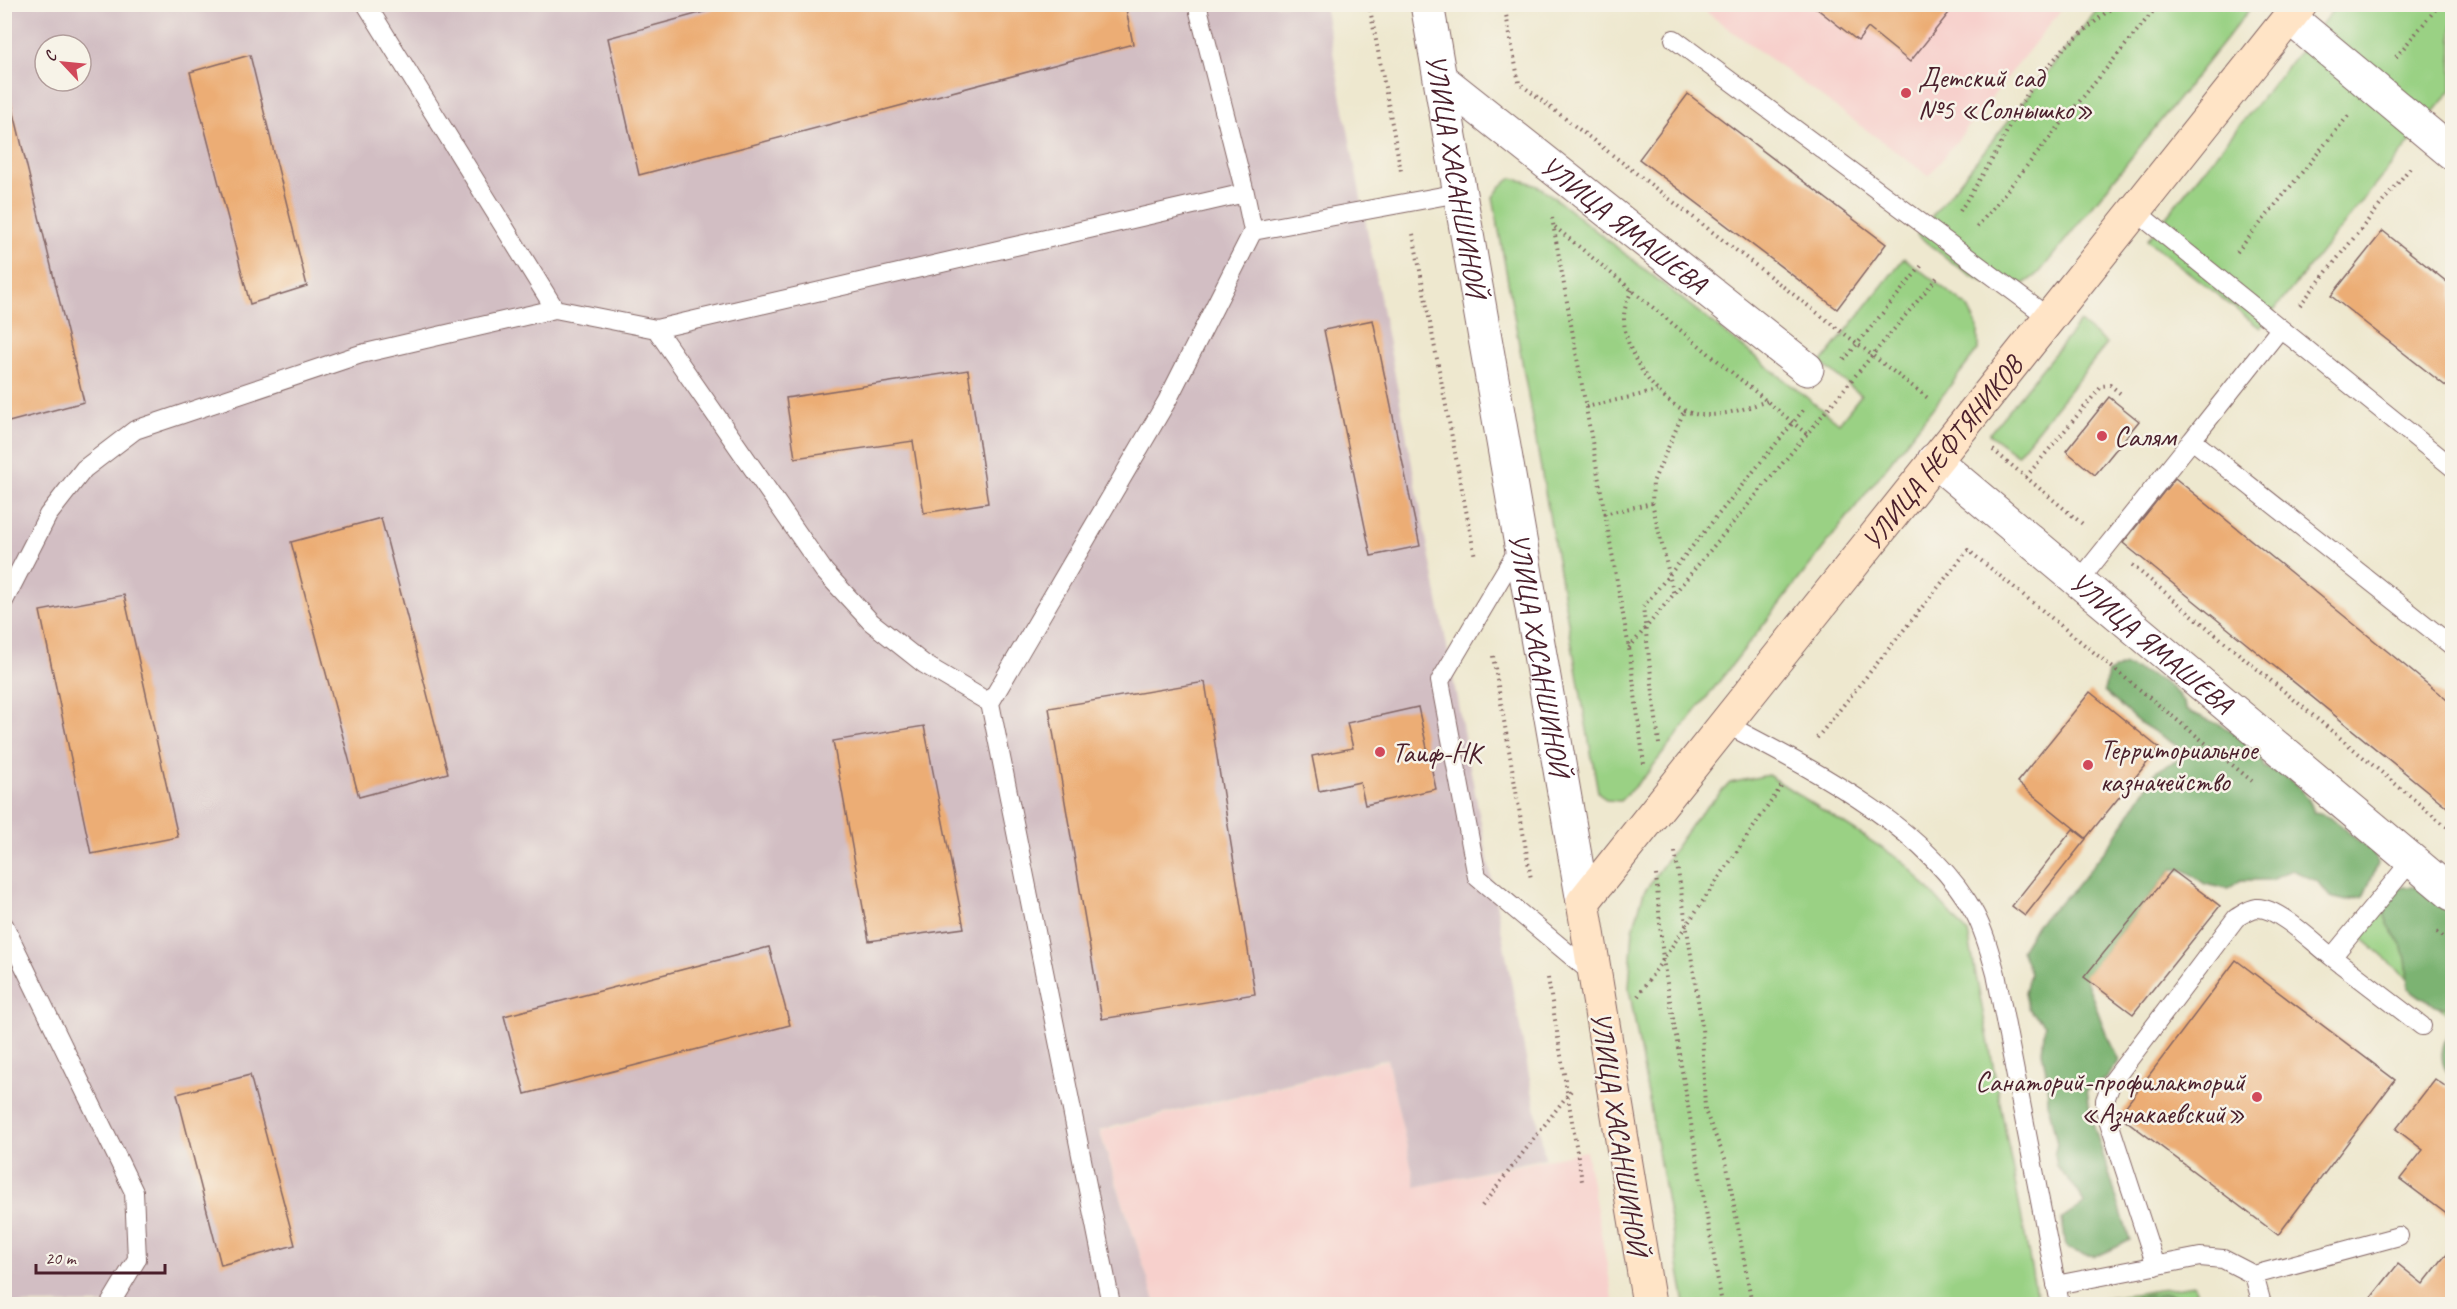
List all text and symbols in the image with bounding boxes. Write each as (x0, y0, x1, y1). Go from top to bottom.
north arrow (33, 33, 93, 93)
text: С (40, 47, 62, 65)
street label: УЛИЦА ХАСАНШИНОЙ (1418, 51, 1495, 304)
place label: Детский сад №5 «Солнышко» (1918, 60, 2093, 127)
marker: Детский сад №5 «Солнышко» (1899, 86, 1913, 100)
street label: УЛИЦА ЯМАШЕВА (1533, 148, 1715, 302)
street label: УЛИЦА НЕФТЯНИКОВ (1854, 347, 2032, 557)
place label: Салям (2114, 419, 2178, 454)
marker: Салям (2095, 429, 2109, 443)
street label: УЛИЦА ХАСАНШИНОЙ (1501, 530, 1578, 783)
street label: УЛИЦА ЯМАШЕВА (2063, 564, 2242, 722)
place label: Территориальное казначейство (2100, 732, 2259, 799)
place label: Таиф-НК (1392, 735, 1486, 770)
marker: Таиф-НК (1373, 745, 1387, 759)
marker: Территориальное казначейство (2081, 758, 2095, 772)
street label: УЛИЦА ХАСАНШИНОЙ (1583, 1009, 1657, 1261)
place label: Санаторий-профилакторий «Азнакаевский» (1975, 1064, 2246, 1132)
marker: Санаторий-профилакторий «Азнакаевский» (2250, 1090, 2264, 1104)
scale bar (36, 1237, 165, 1275)
text: 20 m (45, 1247, 78, 1269)

